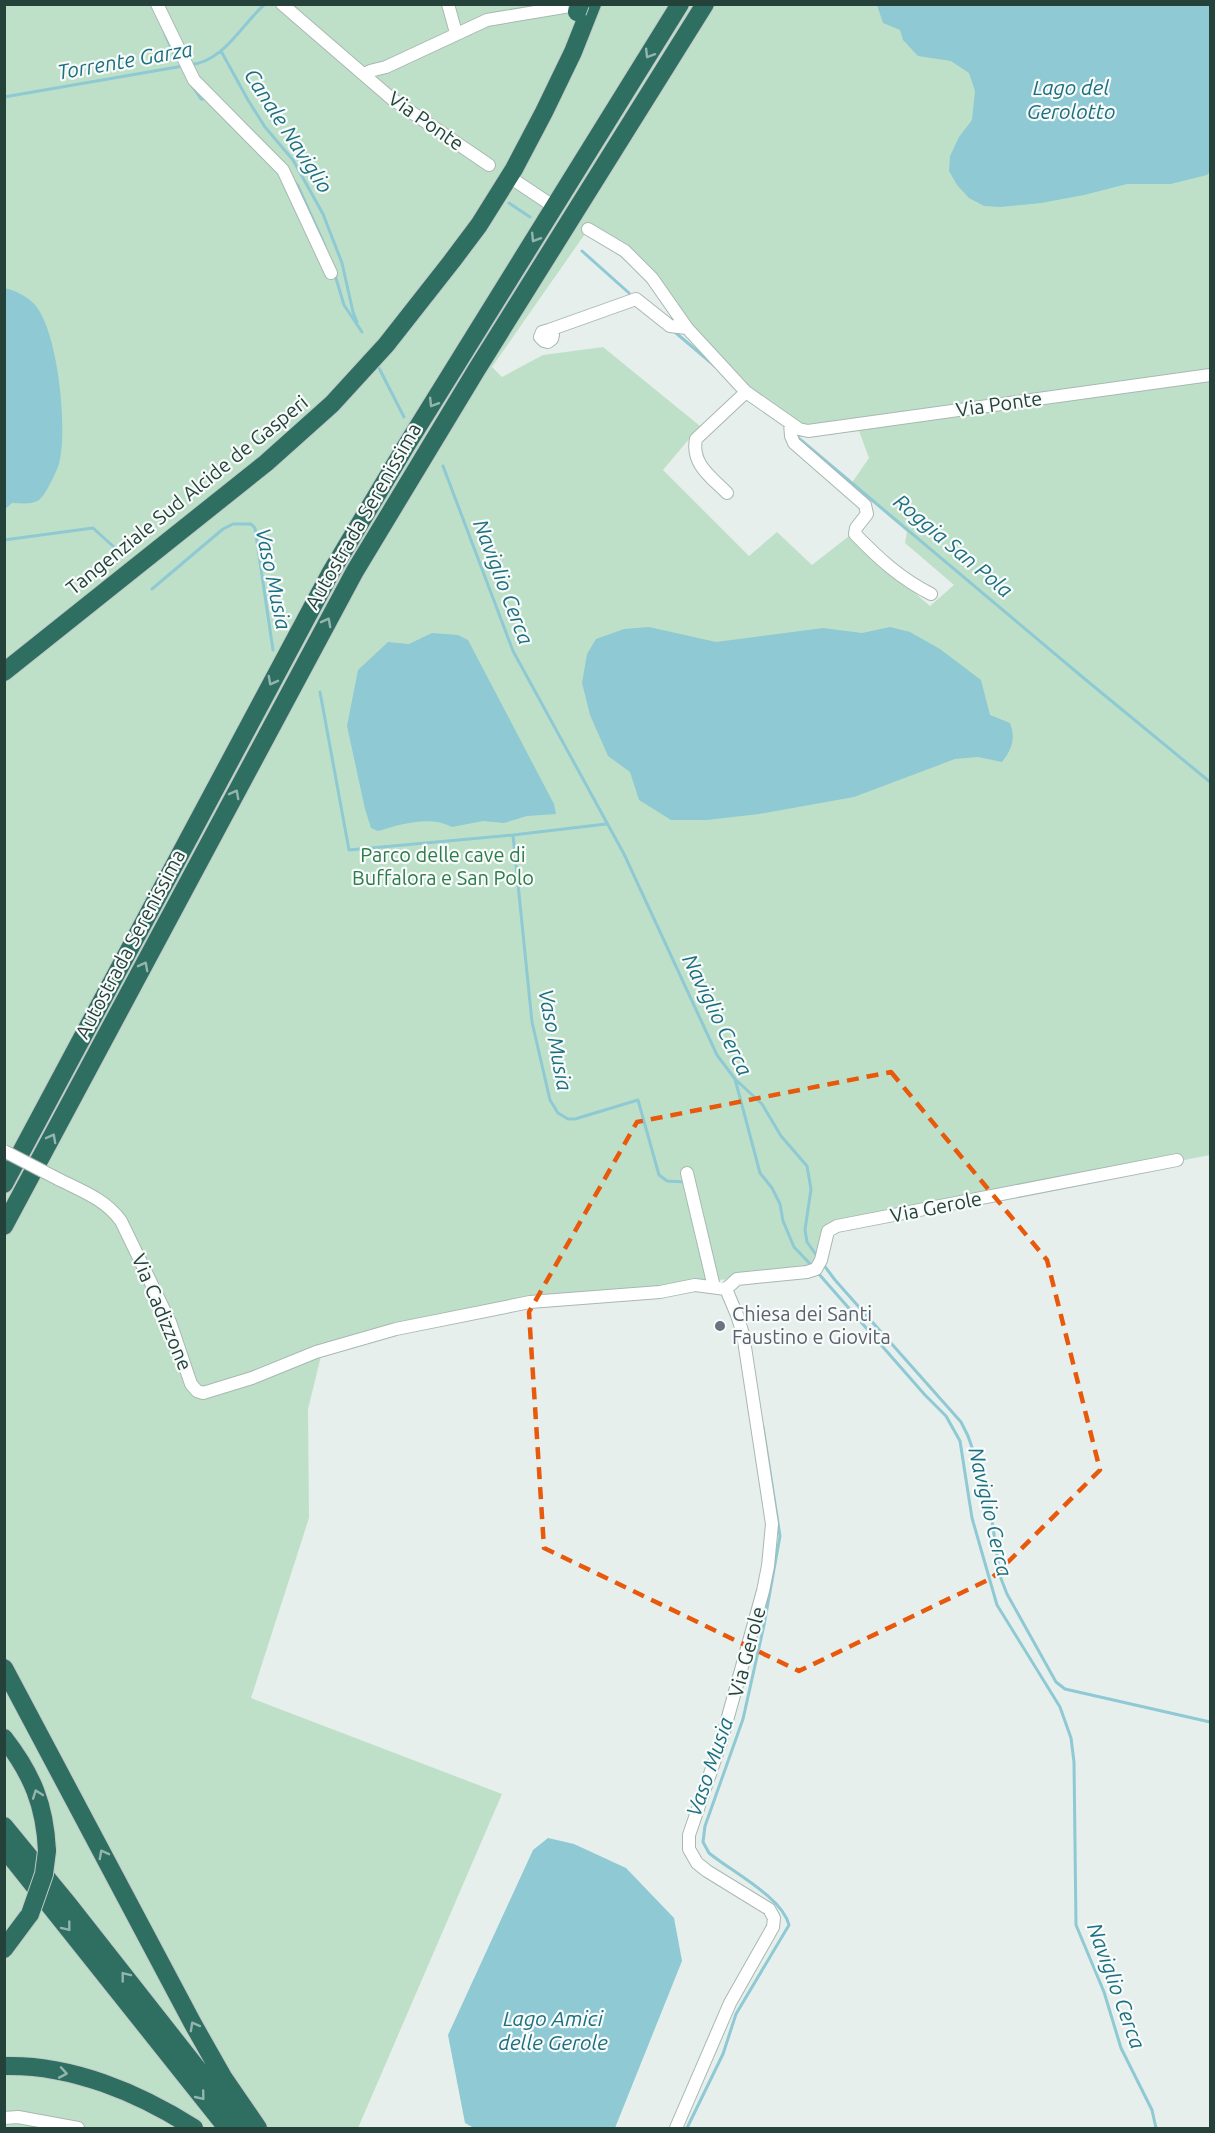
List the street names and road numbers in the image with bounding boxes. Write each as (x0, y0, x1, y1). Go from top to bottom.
street label: Via Ponte (384, 86, 468, 155)
street label: Via Ponte (954, 386, 1043, 421)
street label: Tangenziale Sud Alcide de Gasperi (61, 390, 312, 599)
street label: Autostrada Serenissima (300, 419, 425, 613)
street label: Autostrada Serenissima (70, 845, 189, 1042)
street label: Via Gerole (888, 1186, 984, 1227)
street label: Via Cadizzone (128, 1250, 197, 1374)
street label: Via Gerole (723, 1604, 770, 1700)

